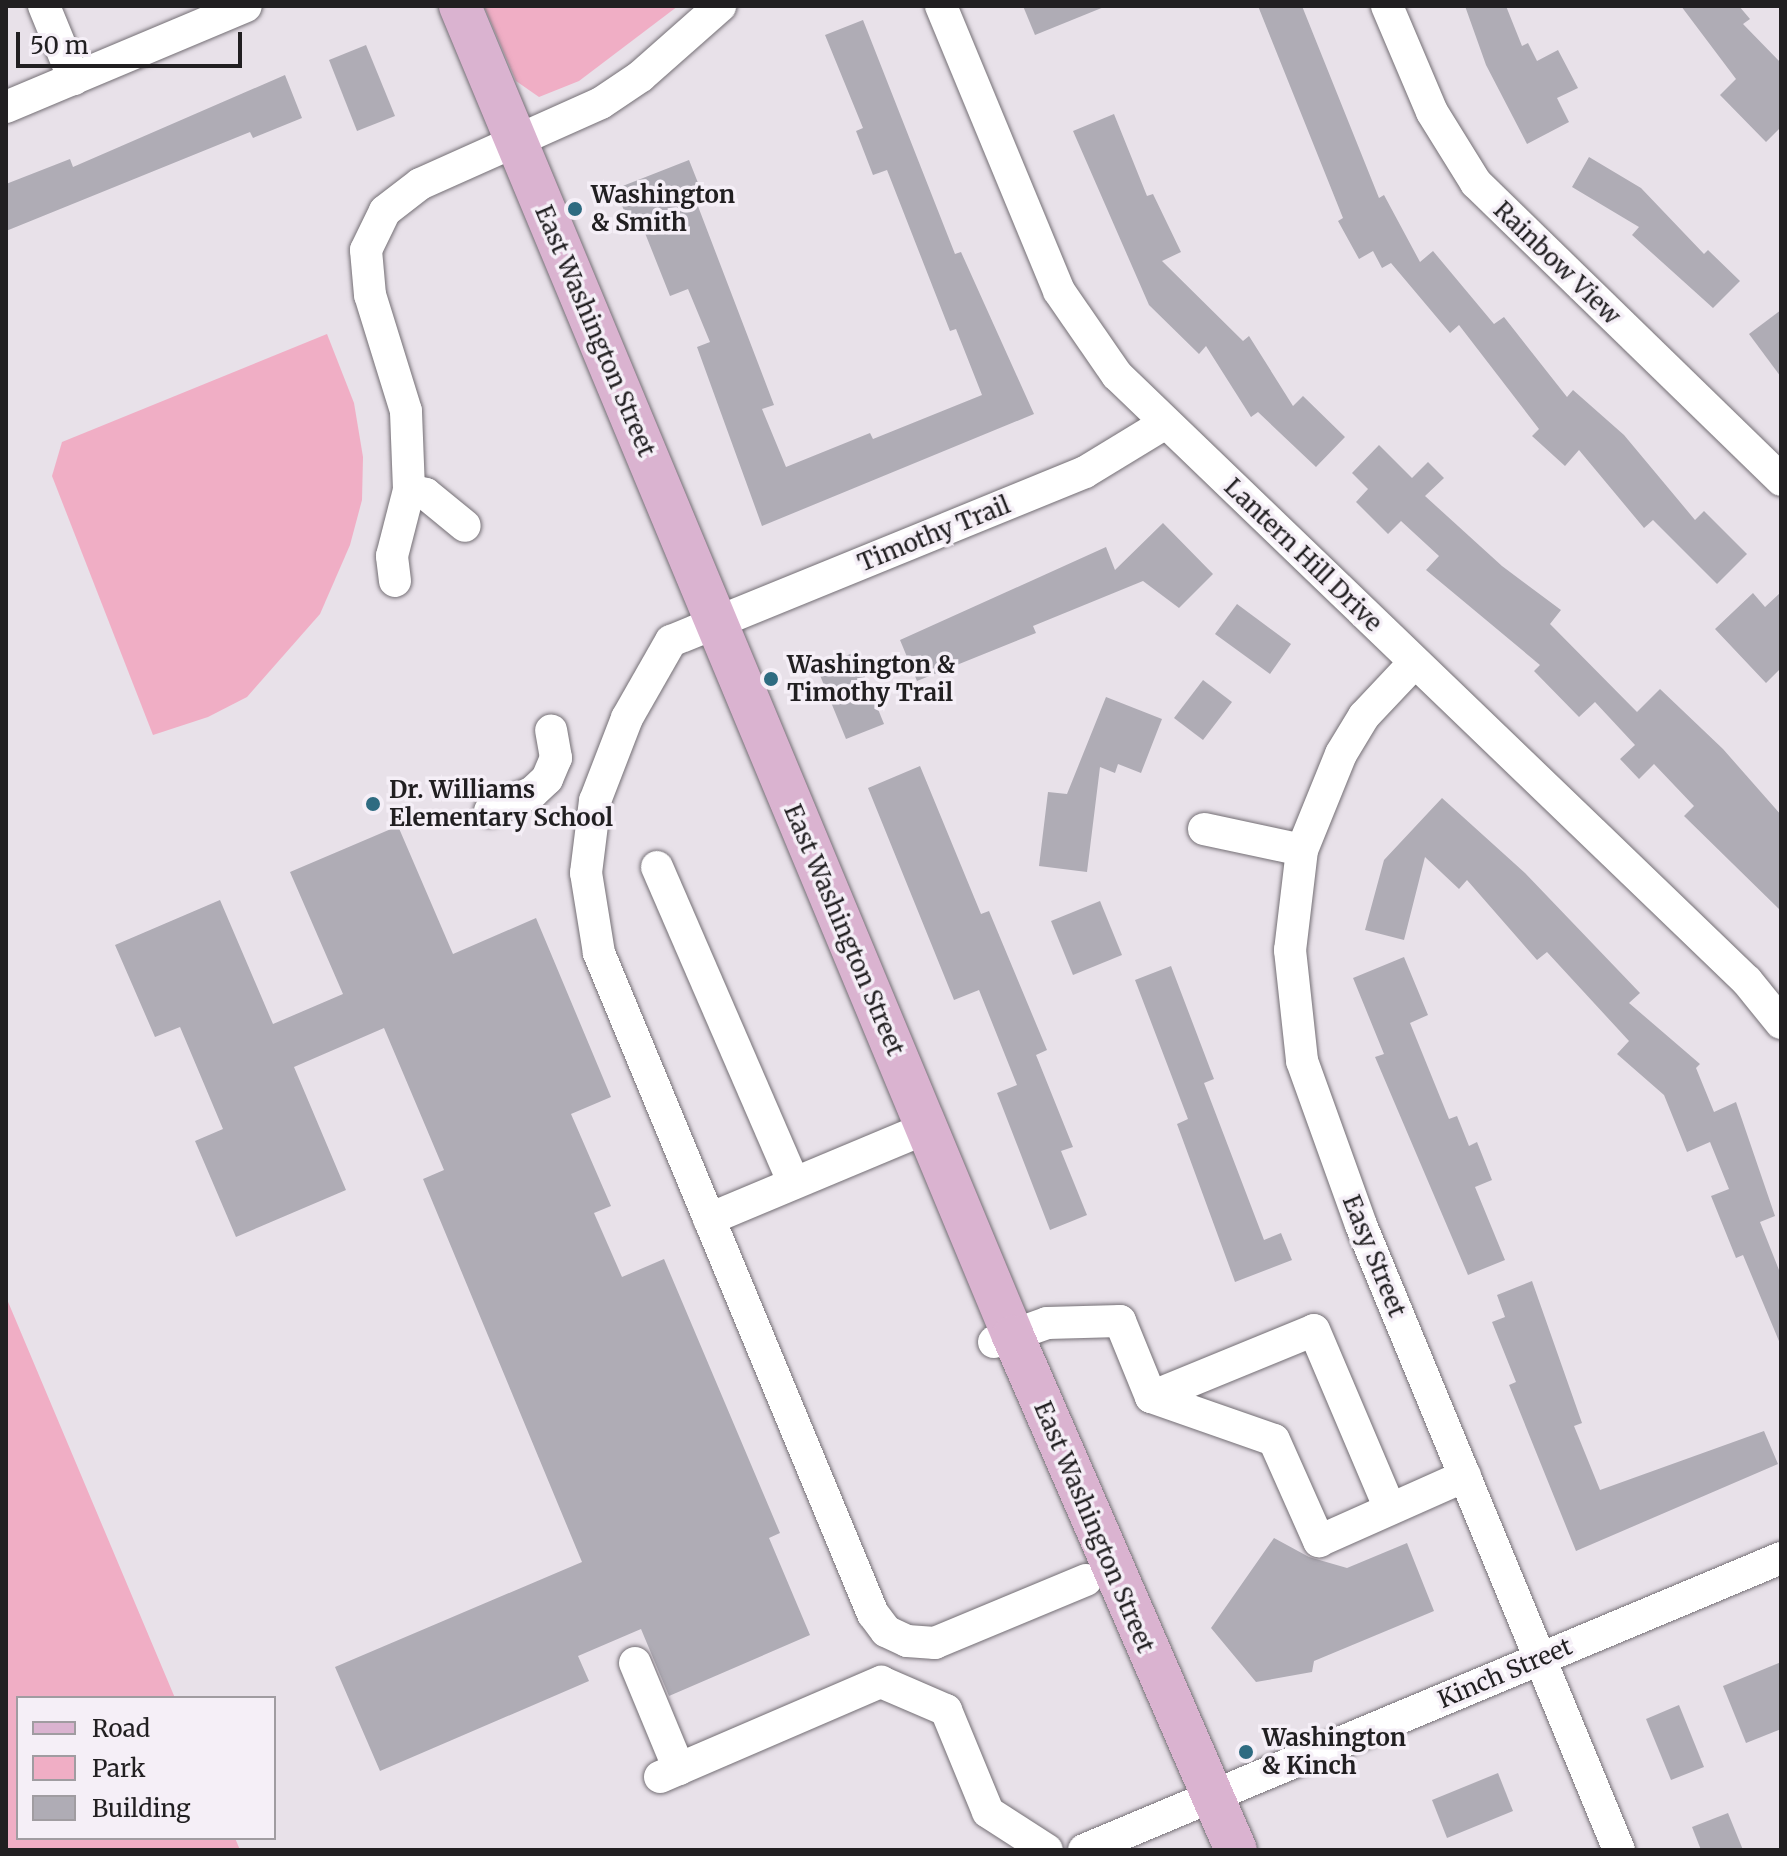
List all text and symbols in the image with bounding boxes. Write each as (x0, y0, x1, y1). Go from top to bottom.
scale bar (20, 16, 246, 66)
text: 50 m (30, 30, 89, 61)
place label: Washington & Smith (591, 181, 735, 237)
street label: Rainbow View (1488, 195, 1626, 331)
marker: Washington & Smith (566, 200, 584, 218)
street label: East Washington Street (529, 201, 661, 461)
street label: Lantern Hill Drive (1218, 473, 1388, 637)
street label: Timothy Trail (854, 490, 1014, 578)
place label: Washington & Timothy Trail (787, 651, 955, 707)
marker: Washington & Timothy Trail (762, 670, 780, 688)
place label: Dr. Williams Elementary School (389, 776, 613, 832)
marker: Dr. Williams Elementary School (364, 795, 382, 813)
street label: East Washington Street (778, 800, 910, 1060)
street label: Easy Street (1337, 1191, 1411, 1321)
street label: East Washington Street (1028, 1397, 1160, 1657)
street label: Kinch Street (1434, 1632, 1576, 1714)
legend (16, 1696, 276, 1840)
text: Road (92, 1713, 150, 1744)
place label: Washington & Kinch (1262, 1724, 1406, 1780)
marker: Washington & Kinch (1237, 1743, 1255, 1761)
text: Park (92, 1753, 145, 1784)
text: Building (92, 1793, 191, 1824)

